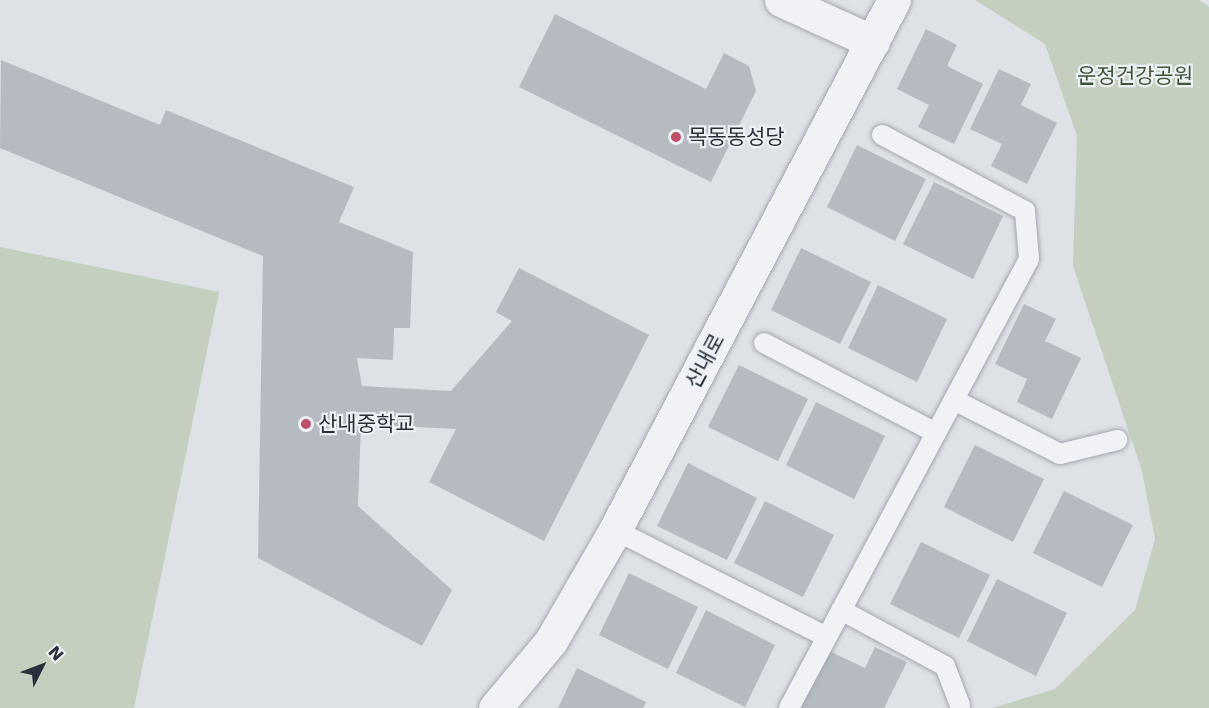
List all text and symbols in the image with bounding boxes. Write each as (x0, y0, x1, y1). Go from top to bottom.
park label: 운정건강공원 (1077, 63, 1193, 89)
place label: 목동동성당 (688, 124, 785, 150)
marker: 목동동성당 (669, 130, 683, 144)
street label: 산내로 (680, 329, 730, 393)
place label: 산내중학교 (318, 411, 415, 437)
marker: 산내중학교 (299, 417, 313, 431)
north arrow (12, 636, 72, 696)
text: N (44, 642, 67, 665)

